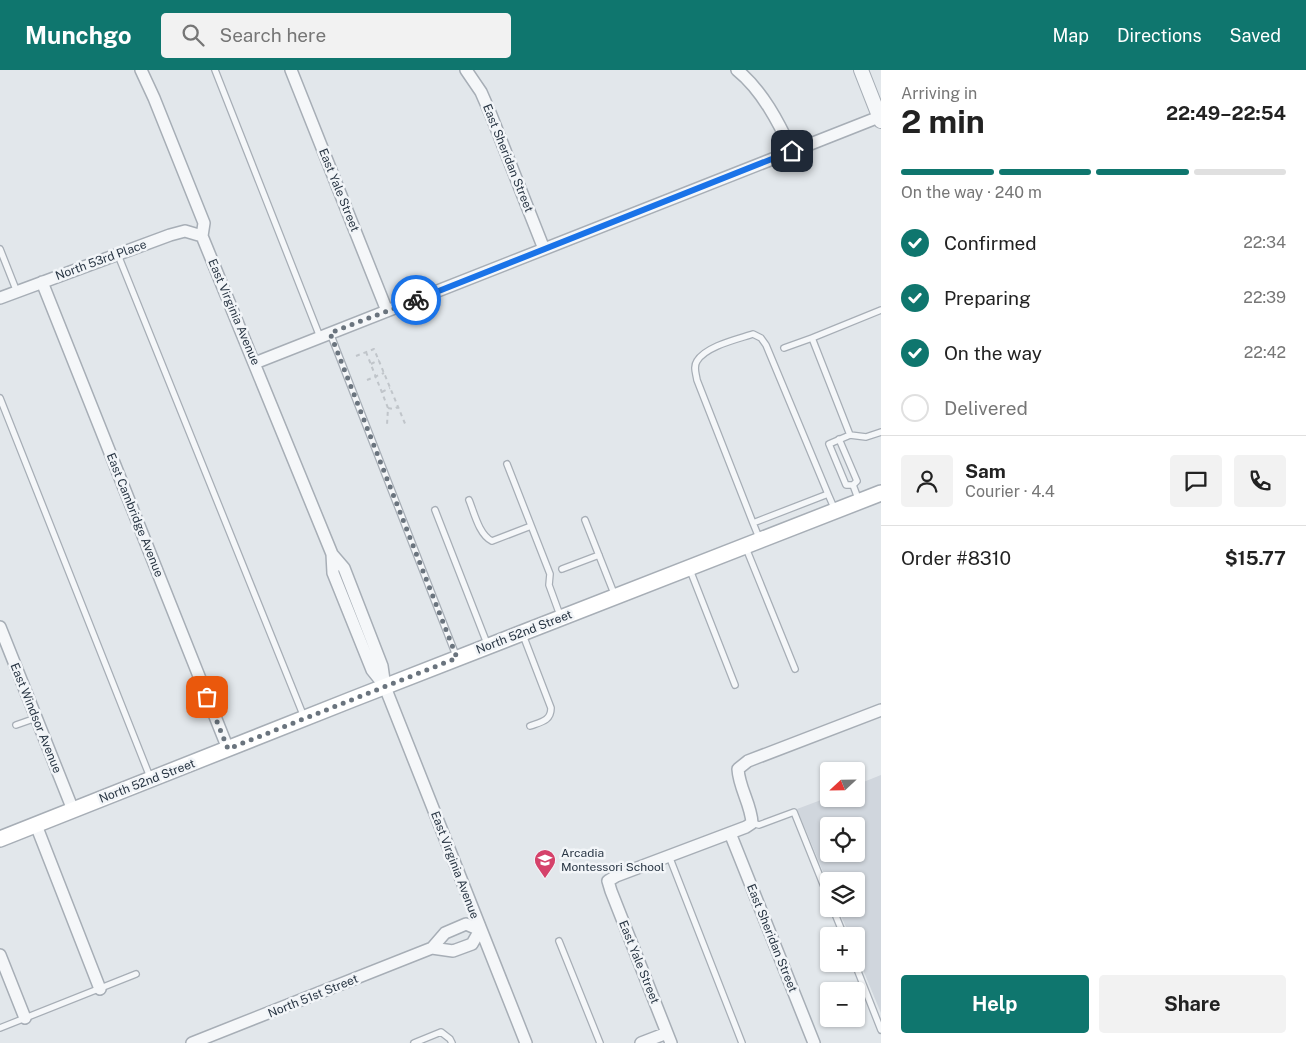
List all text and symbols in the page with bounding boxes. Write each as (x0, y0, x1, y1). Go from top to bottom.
search box (161, 13, 511, 58)
text: Munchgo (25, 21, 131, 49)
icon: search (179, 21, 207, 49)
text: Search here (219, 24, 326, 46)
text: Map (1052, 25, 1089, 46)
text: Directions (1117, 25, 1202, 46)
text: Saved (1230, 25, 1281, 46)
text: Arriving in (901, 84, 977, 103)
street label: East Sheridan Street (480, 102, 536, 214)
text: 22:49–22:54 (1166, 102, 1286, 124)
text: 2 min (901, 103, 985, 140)
pin (771, 130, 813, 172)
icon: home (778, 137, 806, 165)
street label: East Yale Street (316, 146, 362, 234)
text: On the way · 240 m (901, 183, 1042, 202)
icon: check (901, 229, 929, 257)
text: Confirmed (944, 232, 1037, 254)
text: 22:34 (1243, 233, 1286, 252)
street label: North 53rd Place (54, 237, 149, 283)
street label: East Virginia Avenue (205, 257, 263, 367)
courier (391, 275, 441, 325)
icon: check (901, 284, 929, 312)
icon: bike (402, 286, 430, 314)
text: Preparing (944, 287, 1031, 309)
text: 22:39 (1243, 288, 1286, 307)
icon: check (901, 339, 929, 367)
text: On the way (944, 342, 1042, 364)
text: 22:42 (1244, 343, 1286, 362)
text: Delivered (944, 397, 1028, 419)
street label: East Cambridge Avenue (104, 451, 166, 579)
button: person (901, 455, 953, 507)
button: chat (1170, 455, 1222, 507)
button: phone (1234, 455, 1286, 507)
text: Sam (965, 460, 1006, 482)
text: Courier · 4.4 (965, 482, 1055, 501)
text: Order #8310 (901, 547, 1011, 569)
text: $15.77 (1225, 547, 1286, 569)
street label: North 52nd Street (474, 607, 574, 657)
street label: East Windsor Avenue (8, 661, 65, 775)
pin (186, 676, 228, 718)
icon: bag (193, 683, 221, 711)
street label: North 52nd Street (97, 756, 197, 806)
north arrow (820, 762, 865, 808)
map controls (820, 762, 865, 1027)
street label: East Virginia Avenue (428, 809, 482, 921)
button: locate (820, 817, 865, 862)
place label: Arcadia Montessori School (561, 846, 665, 874)
school or university icon: Arcadia Montessori School (533, 848, 557, 879)
button: layers (820, 872, 865, 917)
street label: East Sheridan Street (744, 882, 800, 994)
street label: East Yale Street (616, 918, 662, 1006)
button: + (820, 927, 865, 972)
street label: North 51st Street (266, 971, 360, 1020)
button: Help (901, 975, 1089, 1033)
button: Share (1099, 975, 1286, 1033)
button: − (820, 982, 865, 1027)

